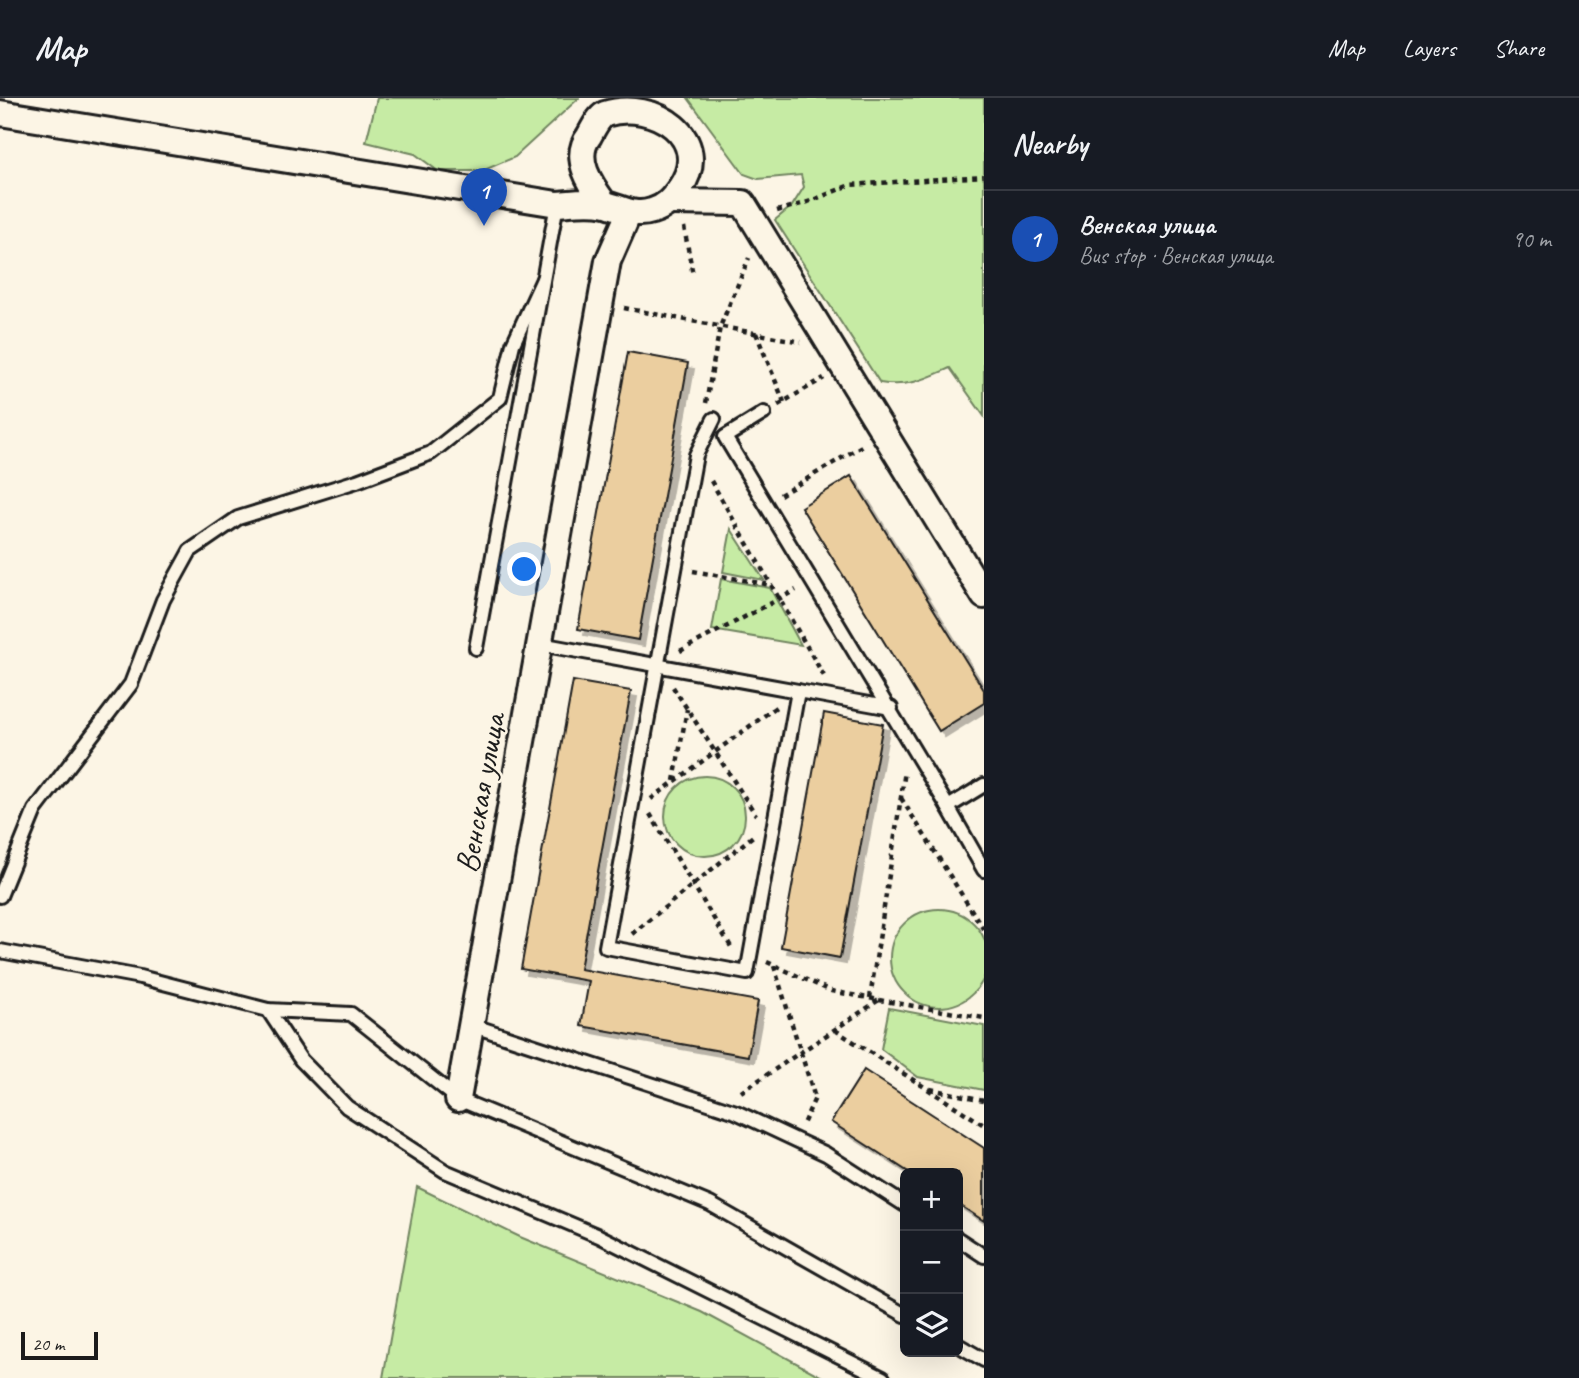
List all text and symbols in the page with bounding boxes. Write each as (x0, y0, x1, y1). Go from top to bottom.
text: Map (35, 27, 86, 69)
text: Map (1328, 33, 1365, 63)
text: Layers (1403, 33, 1456, 63)
text: Share (1494, 33, 1544, 63)
text: Nearby (1012, 125, 1088, 163)
pin: 1 (461, 168, 507, 226)
text: Венская улица (1079, 208, 1215, 241)
text: 1 (1030, 225, 1040, 254)
text: 90 m (1512, 225, 1551, 254)
text: Bus stop · Венская улица (1079, 241, 1273, 270)
your location (507, 552, 541, 586)
street label: Венская улица (445, 708, 515, 876)
map controls (900, 1168, 963, 1357)
button: + (900, 1168, 963, 1231)
button: − (900, 1231, 963, 1294)
button: layers (900, 1294, 963, 1357)
scale bar (21, 1329, 98, 1361)
text: 20 m (32, 1332, 64, 1356)

